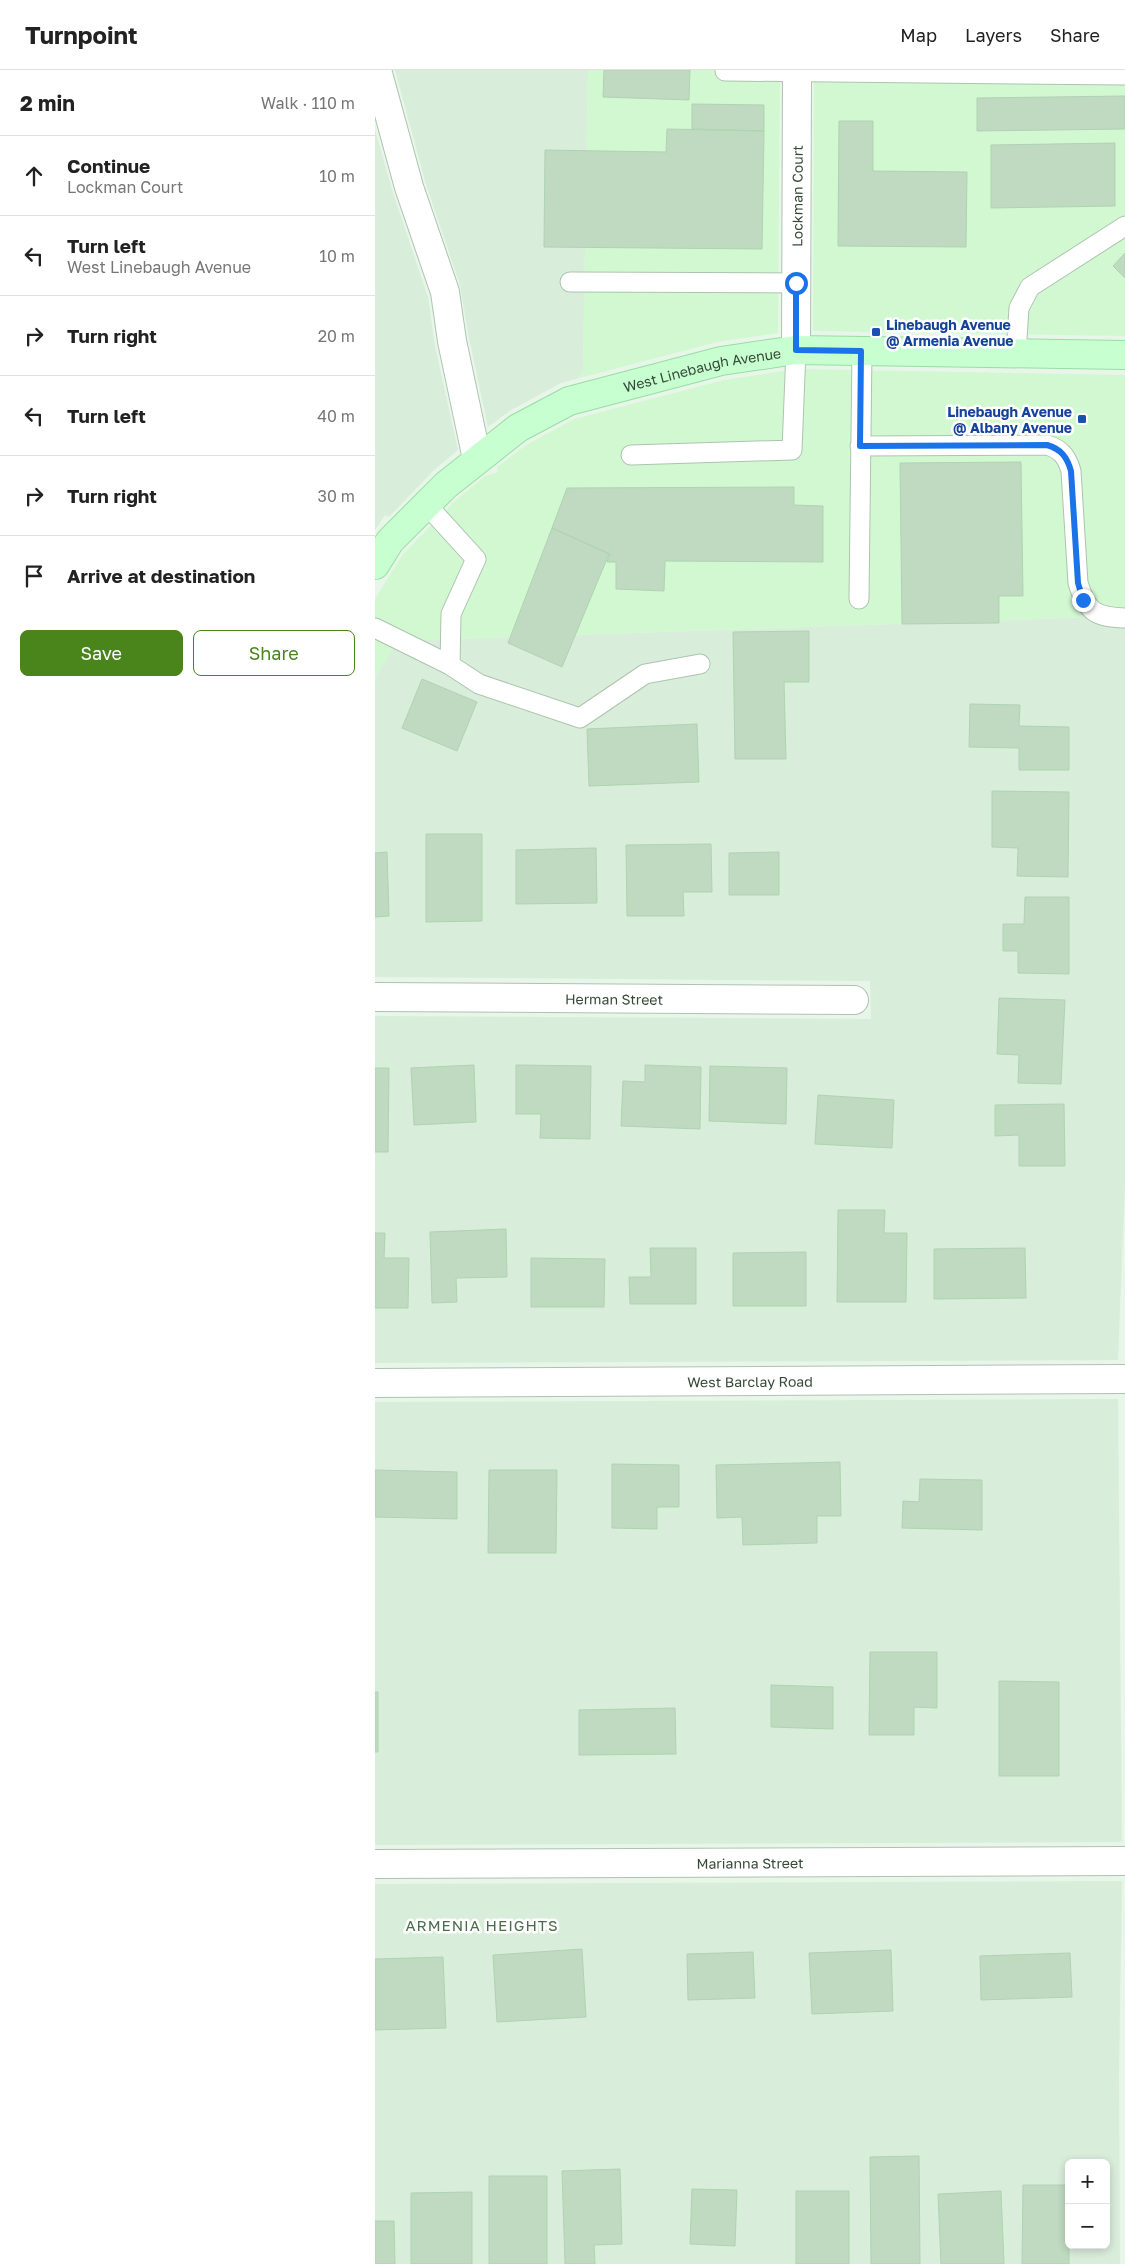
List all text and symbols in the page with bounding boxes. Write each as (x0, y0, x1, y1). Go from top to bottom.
text: Turnpoint (25, 20, 138, 49)
text: Map (900, 24, 937, 46)
text: Layers (965, 24, 1022, 46)
text: Share (1050, 24, 1100, 46)
text: 2 min (20, 90, 75, 116)
text: Walk · 110 m (261, 93, 355, 113)
street label: Lockman Court (788, 145, 805, 247)
text: Continue (67, 154, 150, 177)
icon: ahead (20, 162, 48, 190)
text: 10 m (319, 166, 355, 186)
text: Lockman Court (67, 177, 183, 197)
text: Turn left (67, 234, 146, 257)
icon: left (20, 242, 48, 270)
text: 10 m (319, 246, 355, 266)
text: West Linebaugh Avenue (67, 257, 251, 277)
route start (785, 272, 808, 295)
place label: Linebaugh Avenue @ Armenia Avenue (886, 316, 1014, 349)
icon: right (20, 322, 48, 350)
text: Turn right (67, 324, 157, 347)
text: 20 m (318, 326, 355, 346)
marker: Linebaugh Avenue @ Armenia Avenue (870, 326, 882, 338)
street label: West Linebaugh Avenue (621, 344, 782, 395)
icon: left (20, 402, 48, 430)
place label: Linebaugh Avenue @ Albany Avenue (947, 403, 1072, 436)
text: Turn left (67, 404, 146, 427)
text: 40 m (317, 406, 355, 426)
marker: Linebaugh Avenue @ Albany Avenue (1076, 413, 1088, 425)
icon: right (20, 482, 48, 510)
text: Turn right (67, 484, 157, 507)
text: 30 m (318, 486, 355, 506)
icon: arrive (20, 562, 48, 590)
text: Arrive at destination (67, 564, 255, 587)
route end (1072, 589, 1095, 612)
button: Save (20, 630, 183, 676)
button: Share (193, 630, 355, 676)
street label: Herman Street (565, 990, 663, 1007)
street label: West Barclay Road (687, 1372, 813, 1390)
street label: Marianna Street (696, 1854, 804, 1871)
district label: ARMENIA HEIGHTS (405, 1916, 559, 1934)
map controls (1065, 2159, 1110, 2249)
button: + (1065, 2159, 1110, 2204)
button: − (1065, 2204, 1110, 2249)

